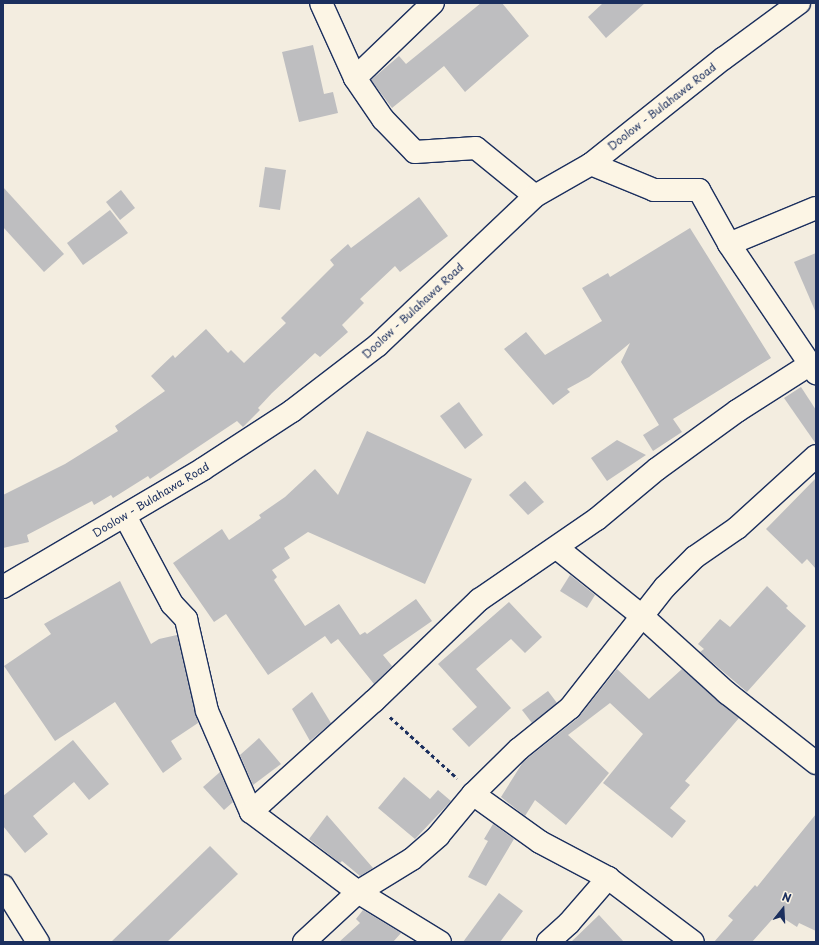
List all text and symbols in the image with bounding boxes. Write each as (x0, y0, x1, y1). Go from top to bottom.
street label: Doolow - Bulahawa Road (605, 61, 719, 153)
street label: Doolow - Bulahawa Road (359, 260, 467, 362)
street label: Doolow - Bulahawa Road (90, 460, 212, 540)
text: N (780, 888, 794, 907)
north arrow (763, 889, 803, 929)

